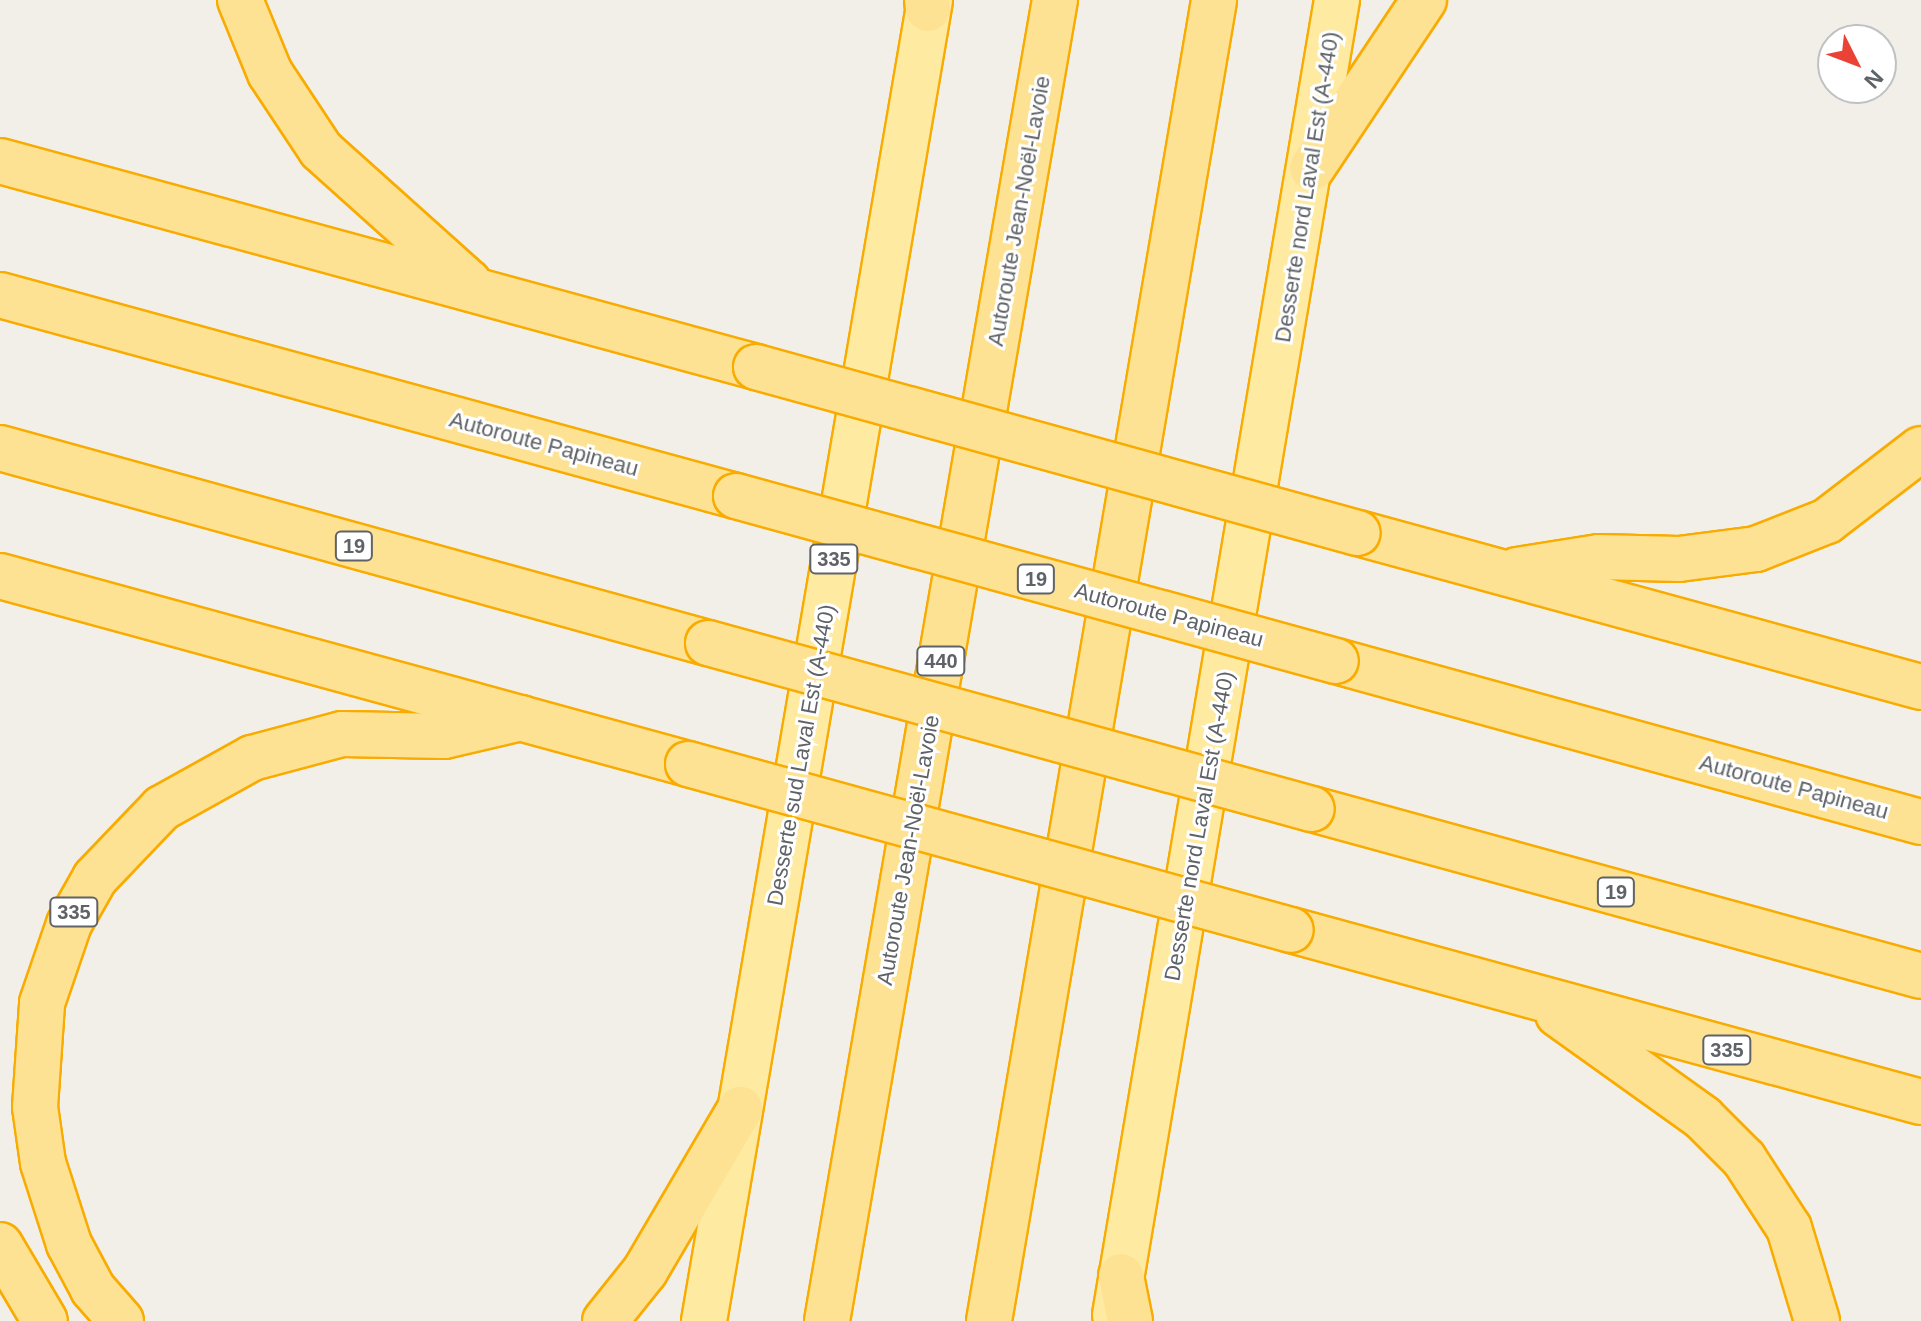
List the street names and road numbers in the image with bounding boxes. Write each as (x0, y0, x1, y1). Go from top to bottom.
street label: Desserte nord Laval Est (A-440) (1269, 30, 1345, 344)
street label: Autoroute Jean-Noël-Lavoie (982, 74, 1056, 348)
street label: Autoroute Papineau (447, 406, 641, 482)
road number: 19 (334, 530, 374, 562)
road number: 335 (808, 543, 860, 575)
road number: 19 (1016, 563, 1056, 595)
street label: Autoroute Papineau (1072, 577, 1266, 653)
street label: Desserte sud Laval Est (A-440) (761, 602, 841, 908)
road number: 440 (915, 645, 967, 677)
street label: Desserte nord Laval Est (A-440) (1159, 669, 1239, 983)
street label: Autoroute Jean-Noël-Lavoie (871, 713, 945, 987)
street label: Autoroute Papineau (1697, 749, 1891, 825)
road number: 19 (1596, 876, 1636, 908)
road number: 335 (48, 896, 100, 928)
road number: 335 (1701, 1034, 1753, 1066)

